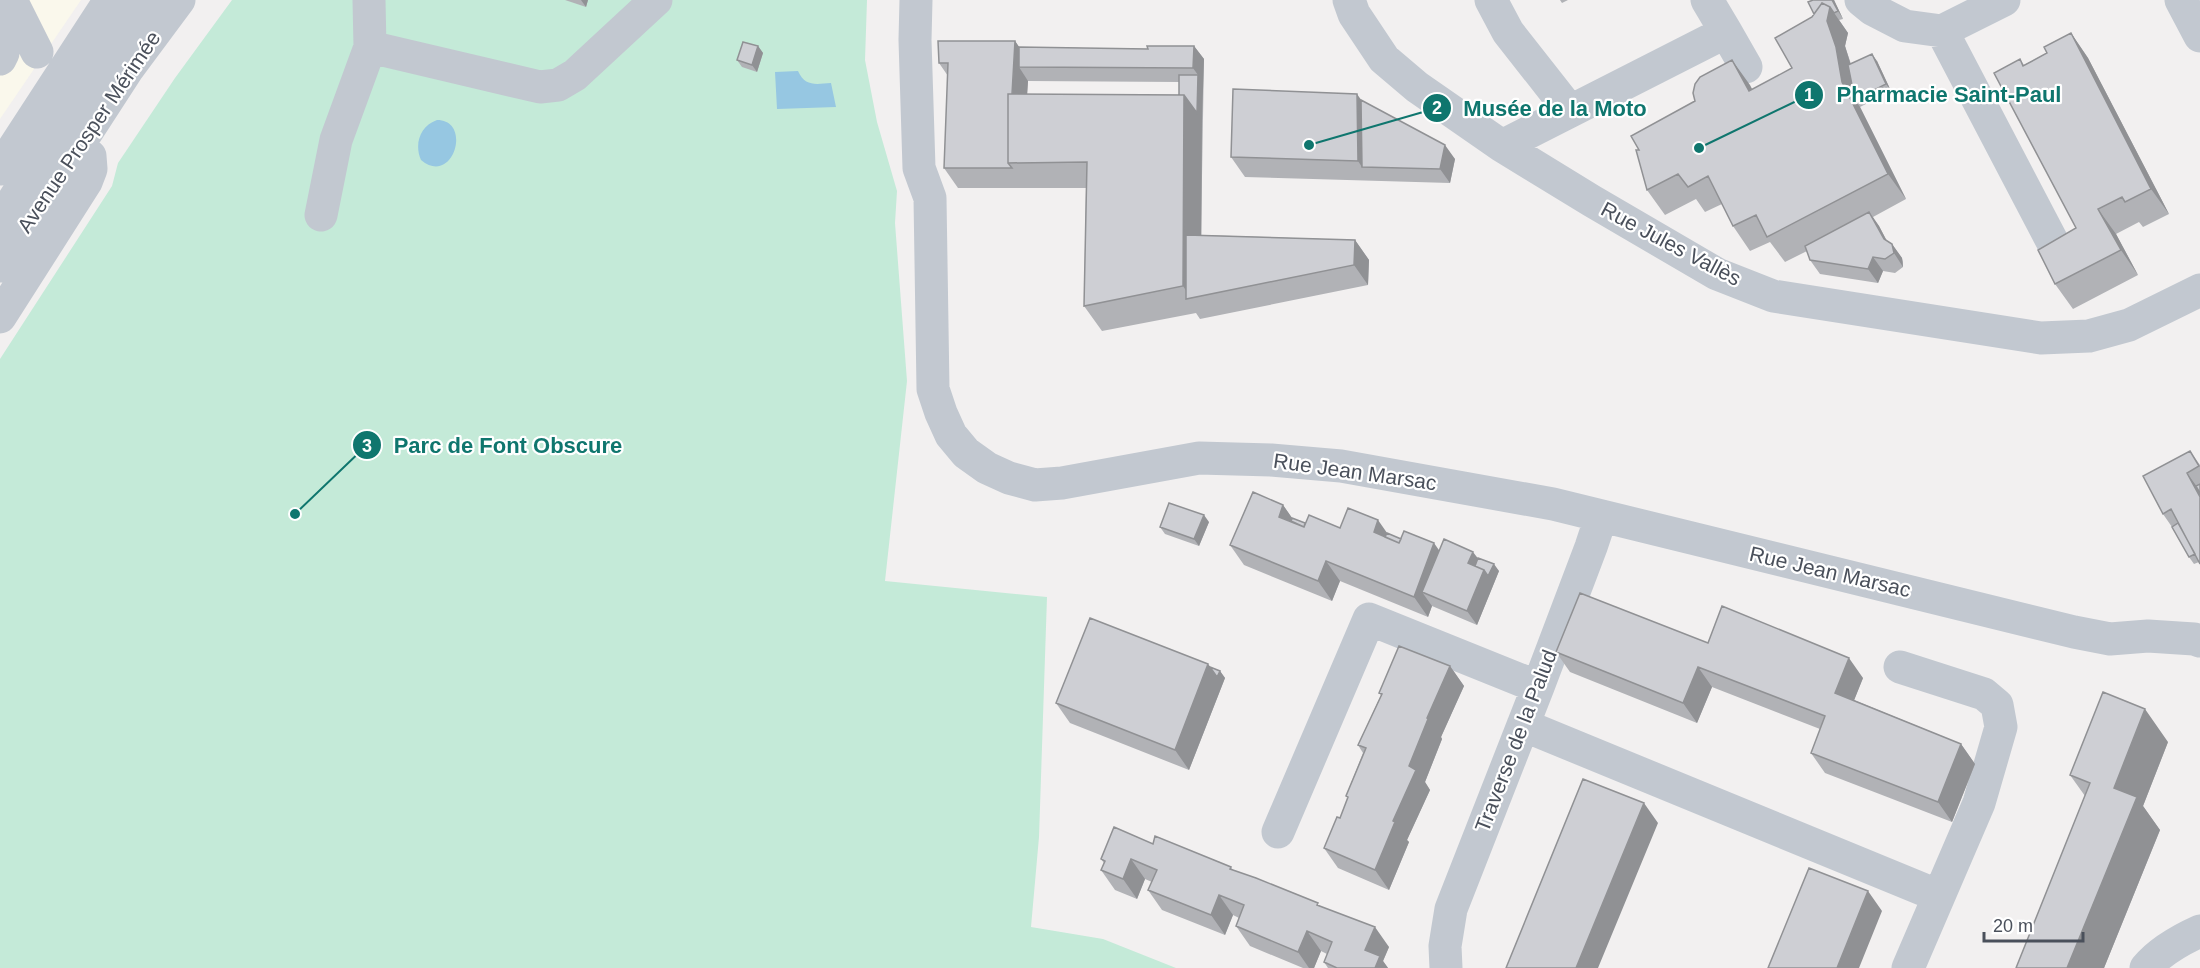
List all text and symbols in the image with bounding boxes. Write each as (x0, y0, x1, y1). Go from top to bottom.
street label: Avenue Prosper Mérimée (13, 27, 165, 237)
callout: Pharmacie Saint-Paul (1794, 75, 2073, 115)
text: Pharmacie Saint-Paul (1837, 82, 2061, 107)
text: 1 (1804, 85, 1814, 105)
callout: Musée de la Moto (1422, 88, 1659, 128)
text: Musée de la Moto (1463, 96, 1647, 121)
text: 2 (1432, 98, 1442, 118)
street label: Rue Jules Vallès (1597, 197, 1745, 290)
callout: Parc de Font Obscure (352, 425, 634, 465)
text: Parc de Font Obscure (394, 433, 622, 458)
text: 3 (362, 436, 372, 456)
street label: Rue Jean Marsac (1272, 449, 1438, 494)
street label: Rue Jean Marsac (1747, 542, 1913, 601)
street label: Traverse de la Palud (1470, 647, 1561, 835)
scale bar (1984, 905, 2083, 943)
text: 20 m (1993, 916, 2033, 936)

